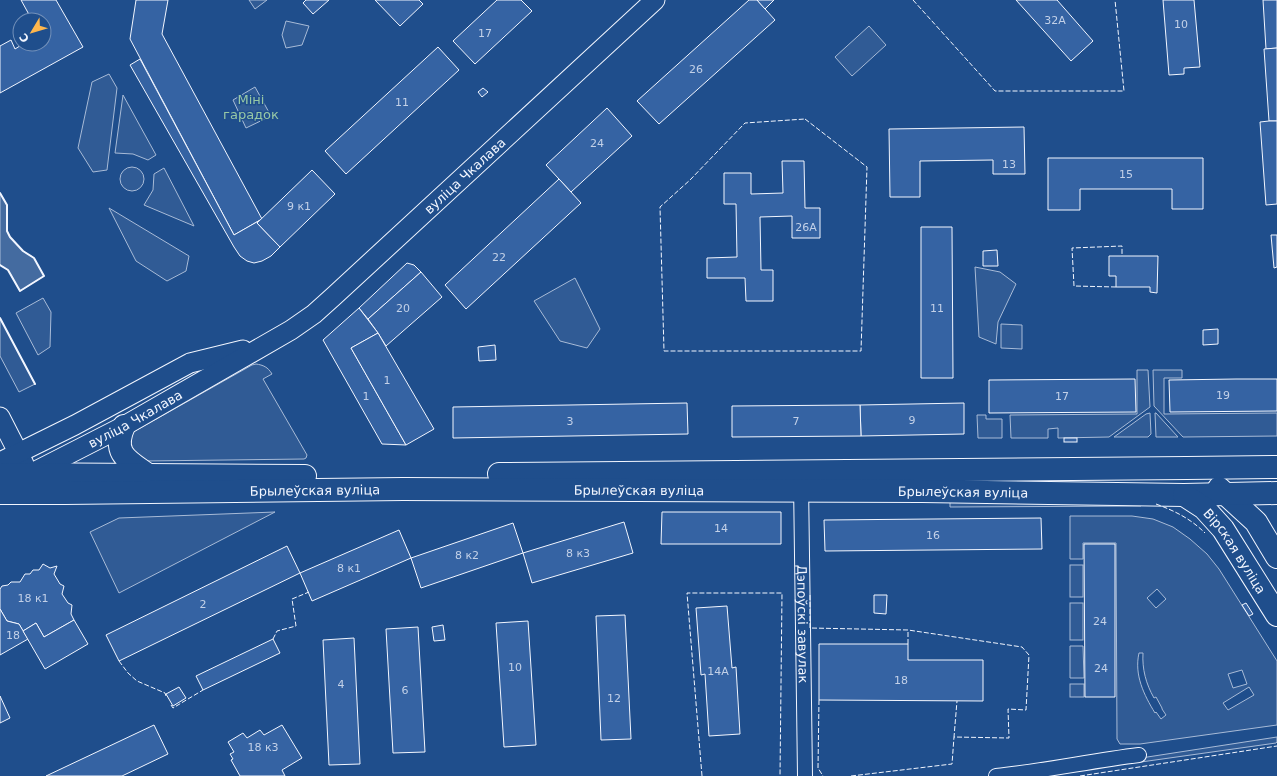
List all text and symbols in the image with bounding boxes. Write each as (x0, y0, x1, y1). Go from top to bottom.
north arrow (12, 12, 52, 52)
house number: 32А (1044, 14, 1066, 27)
house number: 10 (1174, 18, 1188, 31)
house number: 17 (478, 27, 492, 40)
text: С (17, 31, 32, 45)
house number: 26 (689, 63, 703, 76)
park label: Міні гарадок (223, 92, 279, 122)
house number: 11 (395, 96, 409, 109)
street label: вуліца Чкалава (421, 135, 509, 217)
house number: 24 (590, 137, 604, 150)
house number: 13 (1002, 158, 1016, 171)
house number: 15 (1119, 168, 1133, 181)
house number: 9 к1 (287, 200, 311, 213)
house number: 26А (795, 221, 817, 234)
house number: 22 (492, 251, 506, 264)
house number: 20 (396, 302, 410, 315)
house number: 11 (930, 302, 944, 315)
house number: 1 (384, 374, 391, 387)
street label: вуліца Чкалава (86, 387, 185, 451)
house number: 19 (1216, 389, 1230, 402)
house number: 1 (363, 390, 370, 403)
house number: 17 (1055, 390, 1069, 403)
house number: 9 (909, 414, 916, 427)
house number: 3 (567, 415, 574, 428)
house number: 7 (793, 415, 800, 428)
street label: Брылеўская вуліца (250, 482, 380, 499)
street label: Брылеўская вуліца (574, 483, 704, 498)
street label: Брылеўская вуліца (898, 484, 1028, 501)
street label: Вірская вуліца (1200, 506, 1269, 597)
house number: 14 (714, 522, 728, 535)
house number: 16 (926, 529, 940, 542)
house number: 8 к3 (566, 547, 590, 560)
house number: 8 к2 (455, 549, 479, 562)
house number: 8 к1 (337, 562, 361, 575)
street label: Дэпоўскі завулак (794, 565, 811, 684)
house number: 18 к1 (17, 592, 49, 605)
house number: 2 (200, 598, 207, 611)
house number: 24 (1093, 615, 1107, 628)
house number: 18 (6, 629, 20, 642)
house number: 10 (508, 661, 522, 674)
house number: 24 (1094, 662, 1108, 675)
house number: 14А (707, 665, 729, 678)
house number: 18 (894, 674, 908, 687)
house number: 4 (338, 678, 345, 691)
house number: 6 (402, 684, 409, 697)
house number: 12 (607, 692, 621, 705)
house number: 18 к3 (247, 741, 279, 754)

